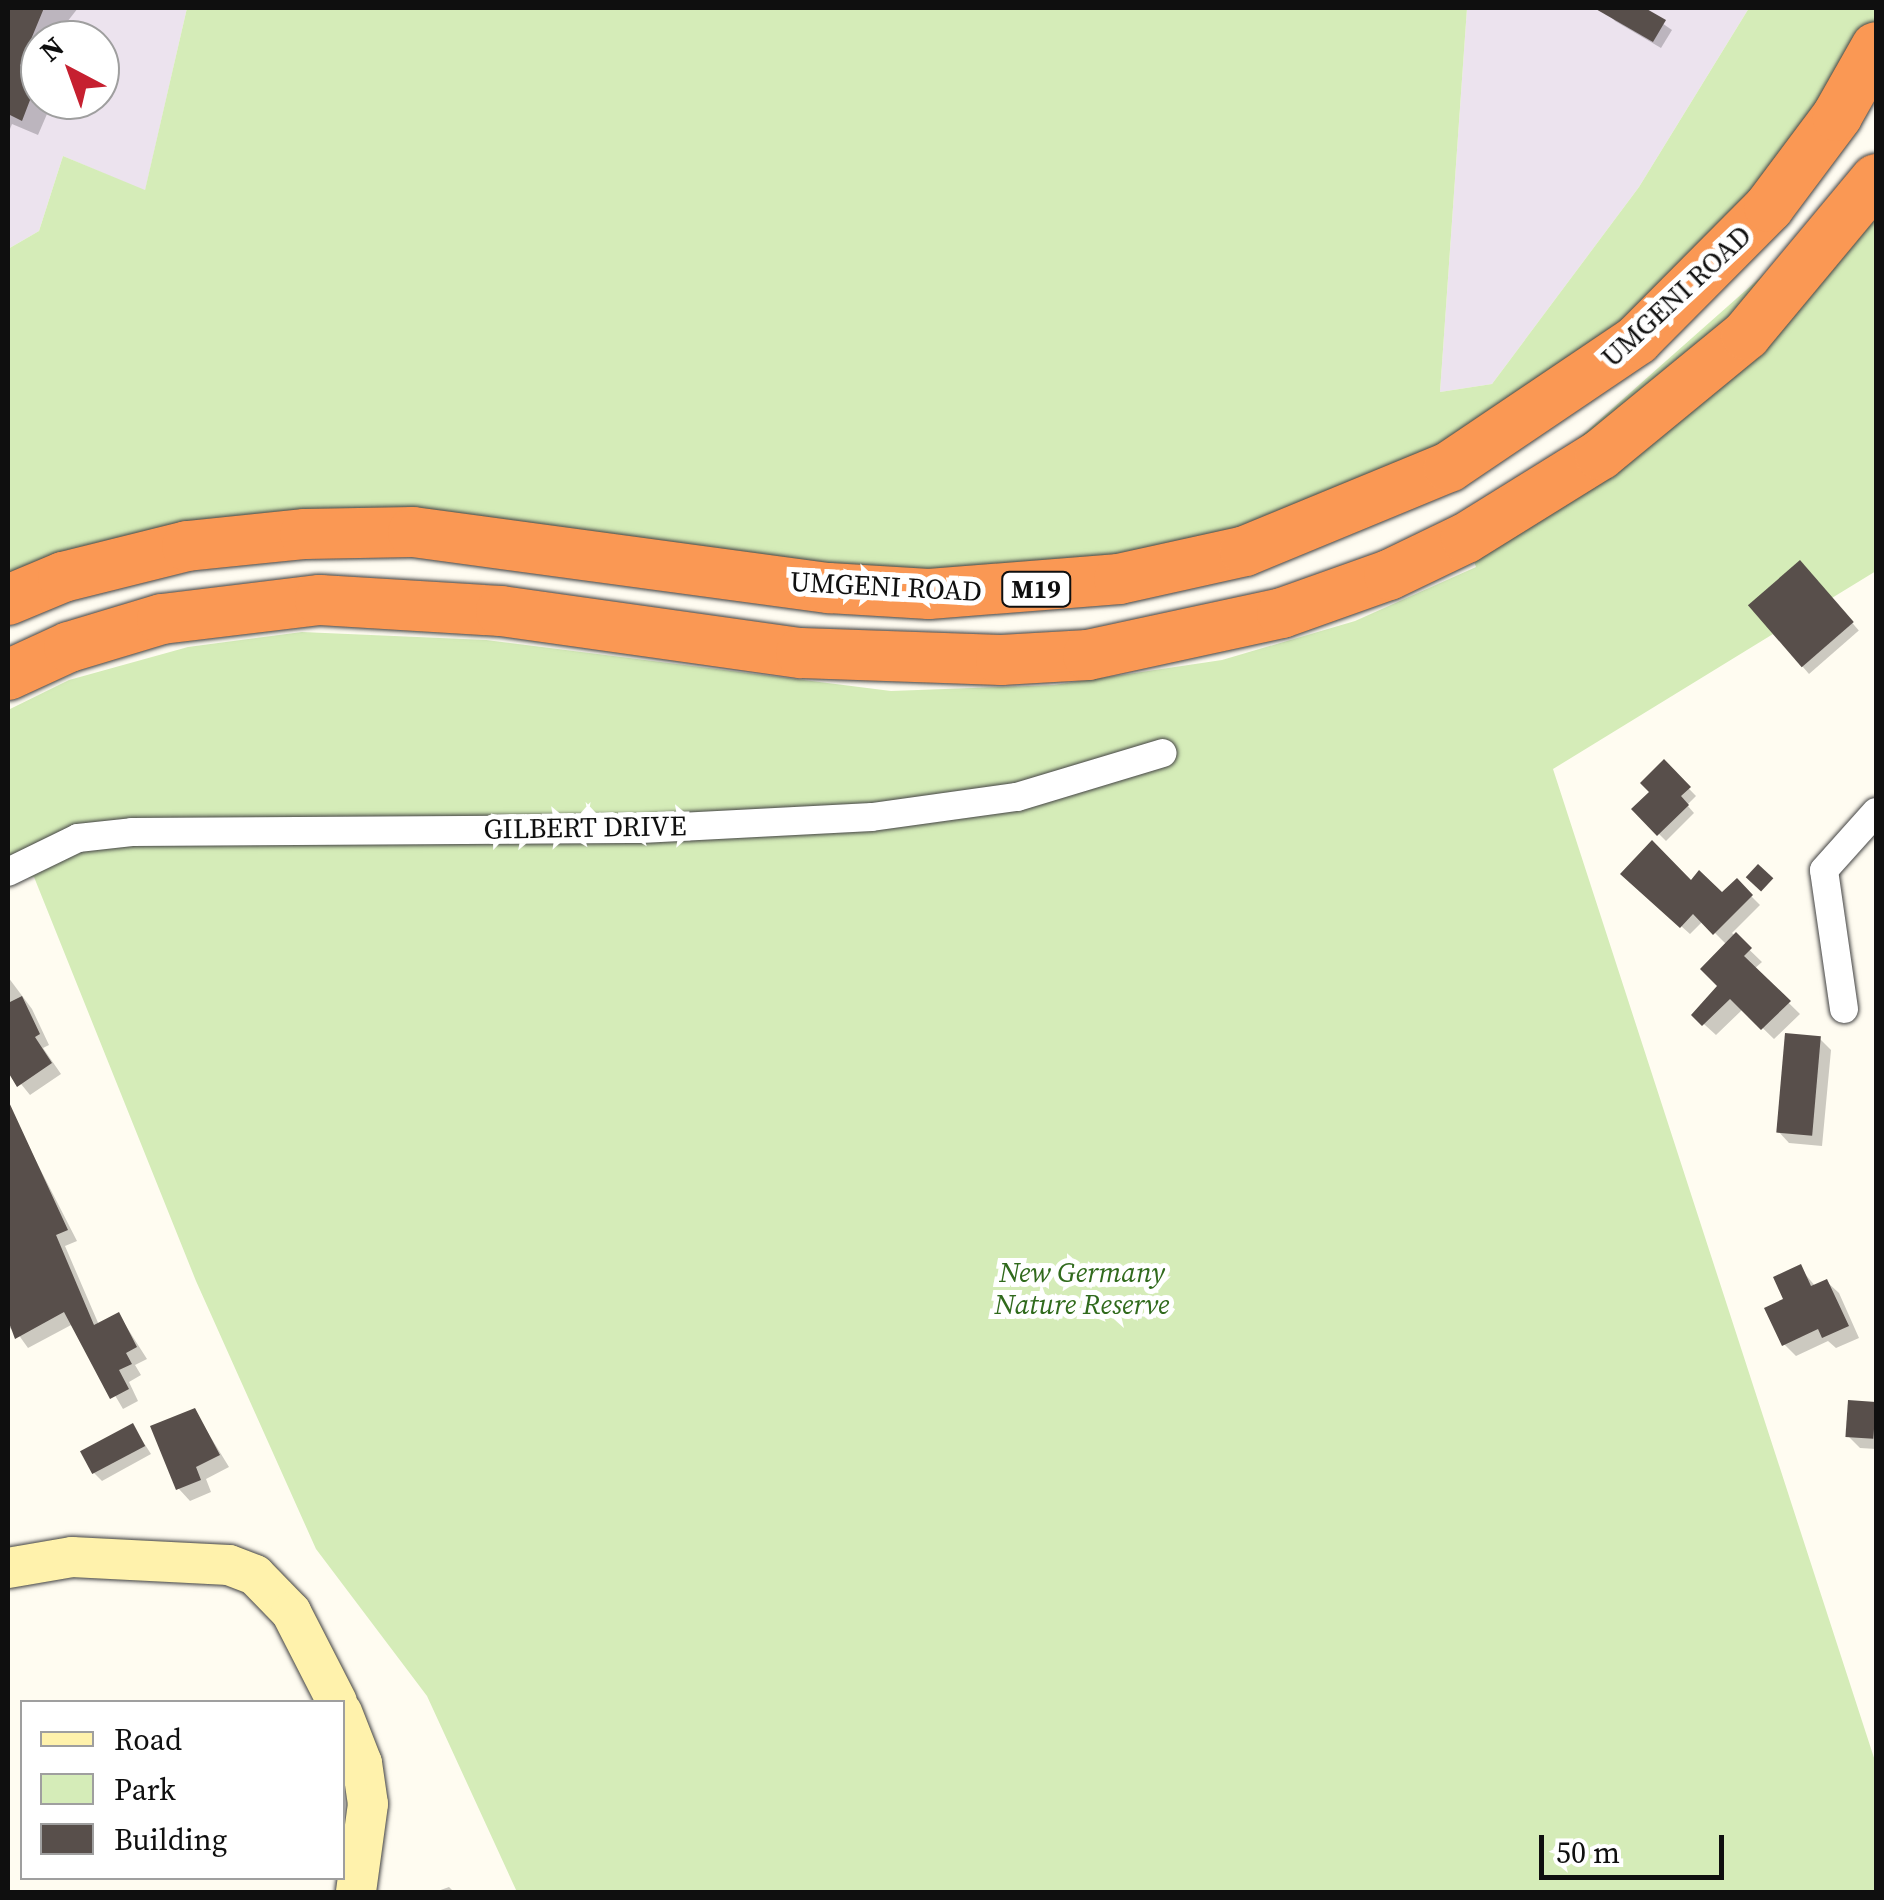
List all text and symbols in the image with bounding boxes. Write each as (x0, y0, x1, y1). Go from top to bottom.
north arrow (20, 20, 120, 120)
text: N (31, 28, 72, 70)
street label: UMGENI ROAD (1594, 218, 1758, 374)
street label: UMGENI ROAD (789, 564, 983, 608)
road number: M19 (1001, 569, 1071, 609)
street label: GILBERT DRIVE (483, 808, 687, 846)
park label: New Germany Nature Reserve (995, 1255, 1169, 1321)
legend (20, 1700, 345, 1880)
text: Road (114, 1719, 182, 1760)
text: Park (114, 1769, 176, 1810)
scale bar (1544, 1815, 1729, 1877)
text: Building (114, 1819, 227, 1860)
text: 50 m (1556, 1832, 1620, 1873)

